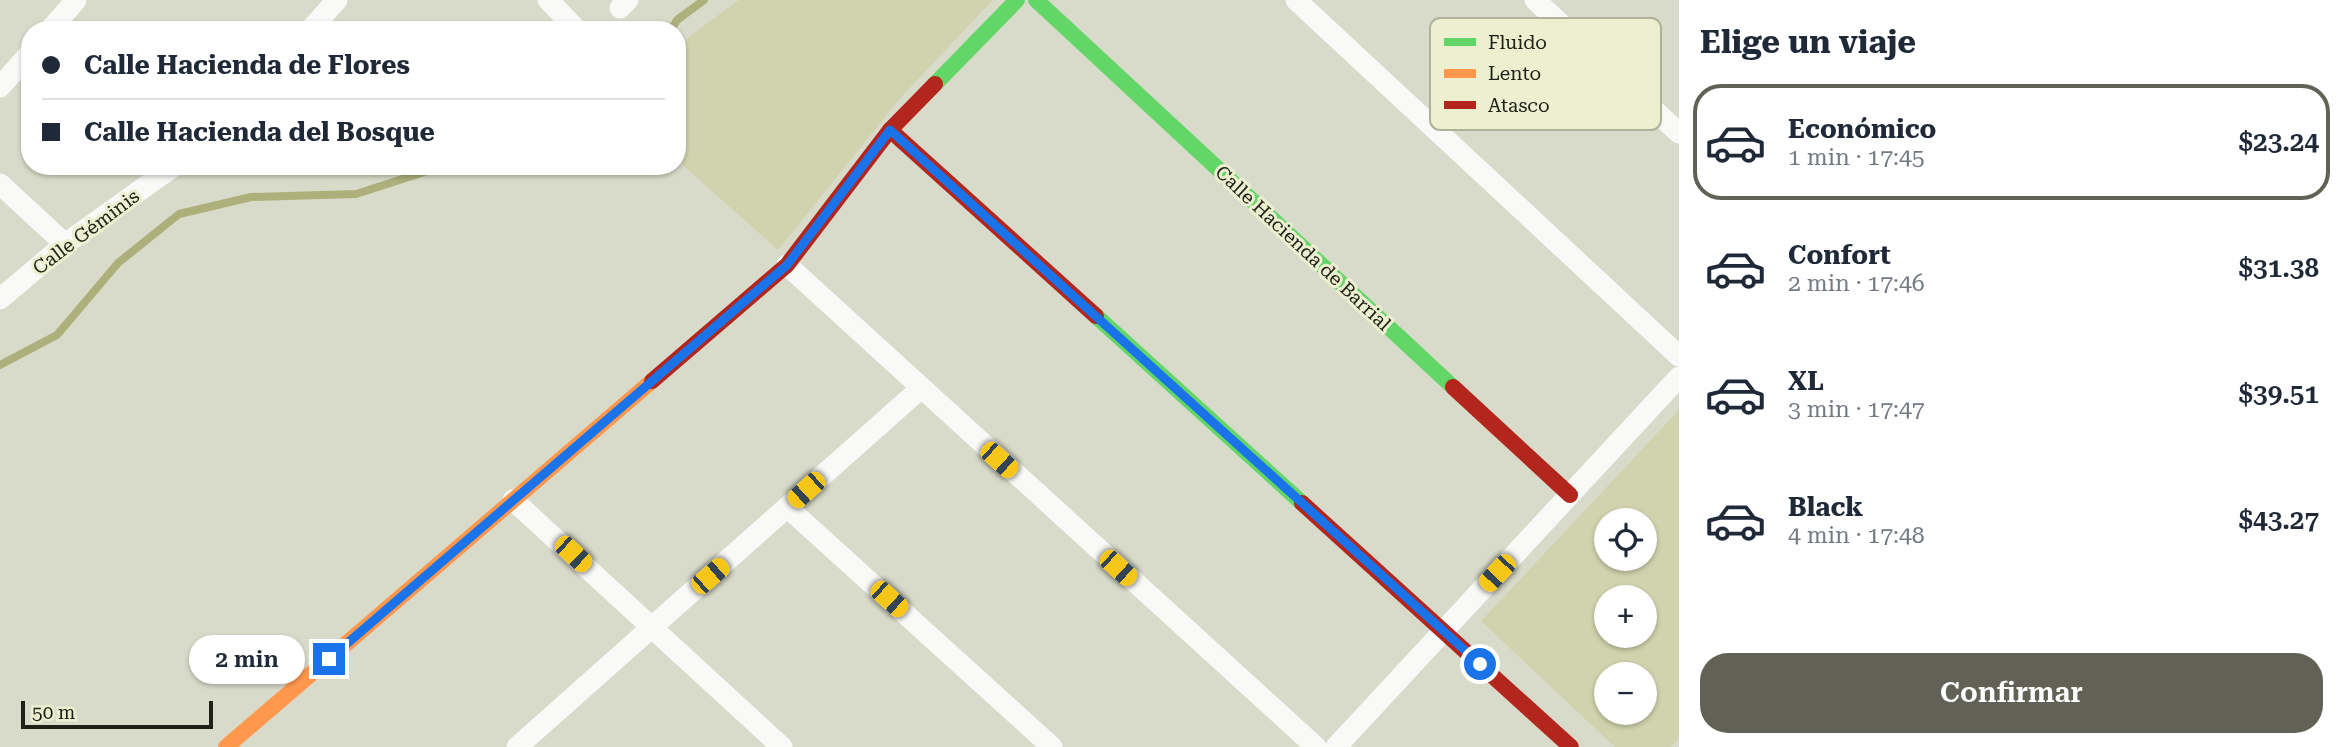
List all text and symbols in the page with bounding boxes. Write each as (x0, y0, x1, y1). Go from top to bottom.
legend (1430, 18, 1661, 130)
text: Elige un viaje (1700, 23, 1916, 61)
text: Fluido (1488, 31, 1547, 54)
text: Calle Hacienda de Flores (84, 50, 410, 80)
text: Lento (1488, 62, 1541, 85)
text: Atasco (1488, 94, 1550, 117)
icon: car (1704, 111, 1767, 174)
text: Económico (1788, 114, 1936, 144)
text: Calle Hacienda del Bosque (84, 117, 435, 147)
text: $23.24 (2239, 127, 2319, 157)
text: 1 min · 17:45 (1788, 144, 1925, 171)
street label: Calle Hacienda de Barrial (1211, 161, 1396, 335)
street label: Calle Géminis (28, 185, 144, 279)
icon: car (1704, 237, 1767, 300)
text: Confort (1788, 240, 1891, 270)
text: $31.38 (2239, 253, 2319, 283)
text: 2 min · 17:46 (1788, 270, 1925, 297)
icon: car (1704, 363, 1767, 426)
text: XL (1788, 366, 1824, 396)
text: $39.51 (2239, 379, 2319, 409)
text: 3 min · 17:47 (1788, 396, 1925, 423)
car (977, 438, 1022, 482)
car (784, 468, 829, 512)
icon: car (1704, 489, 1767, 552)
text: Black (1788, 492, 1863, 522)
text: $43.27 (2239, 505, 2319, 535)
map controls (1594, 508, 1657, 725)
button: locate (1594, 508, 1657, 571)
text: 4 min · 17:48 (1788, 522, 1925, 549)
car (551, 532, 596, 576)
car (1096, 546, 1141, 590)
car (1475, 550, 1520, 596)
car (688, 554, 733, 598)
car (867, 577, 912, 621)
button: + (1594, 585, 1657, 648)
callout: 2 min (189, 634, 304, 684)
route end (313, 643, 345, 675)
text: 2 min (215, 646, 279, 673)
route start (1464, 648, 1496, 680)
button: Confirmar (1700, 653, 2323, 733)
button: − (1594, 662, 1657, 725)
scale bar (21, 698, 214, 730)
text: 50 m (32, 701, 75, 724)

